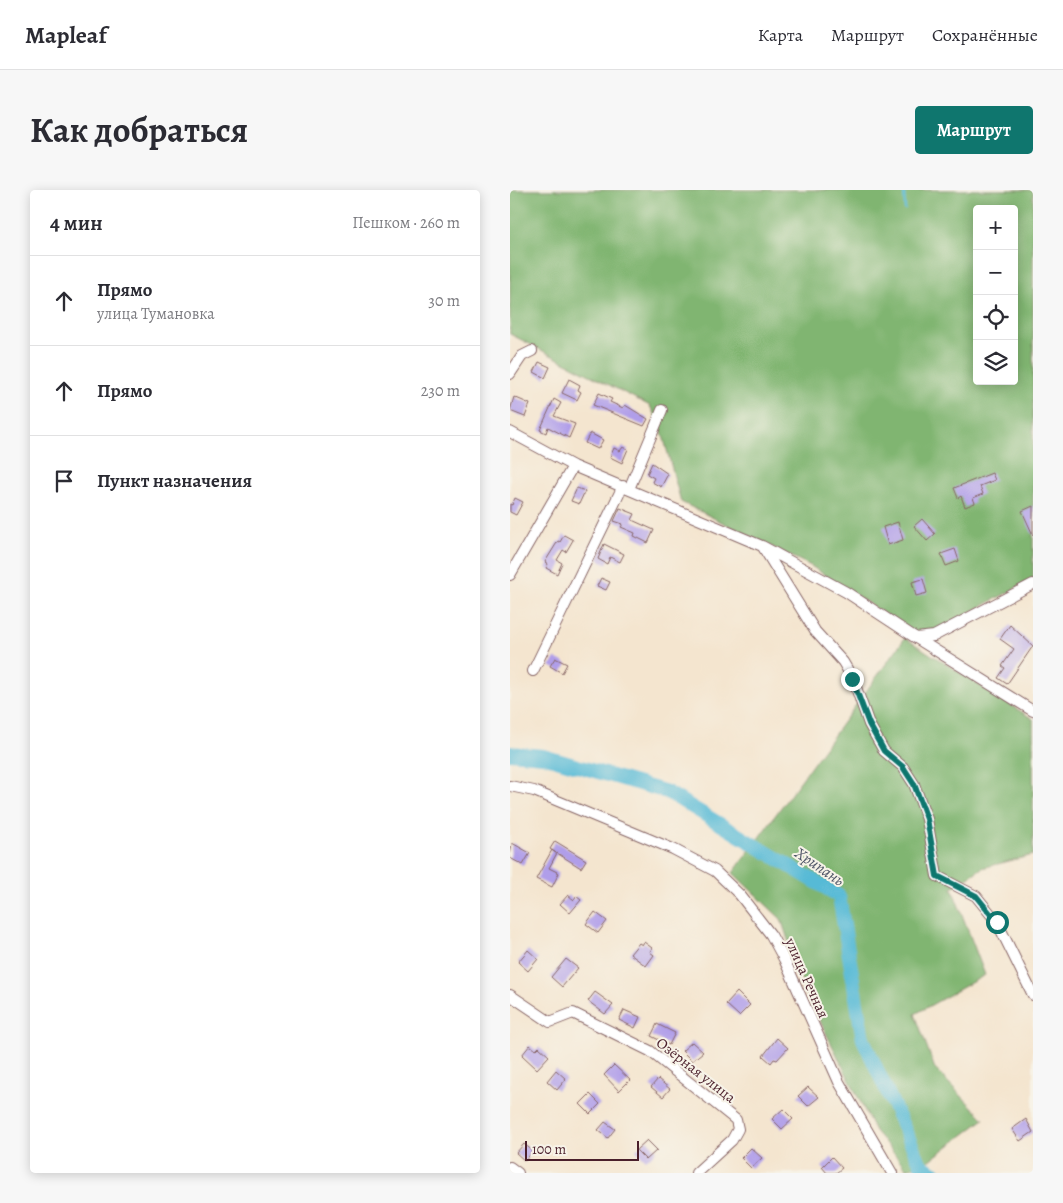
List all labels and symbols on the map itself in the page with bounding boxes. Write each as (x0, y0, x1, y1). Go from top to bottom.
route end (841, 668, 864, 691)
water label: Хрипань (790, 842, 849, 892)
route start (986, 911, 1009, 934)
street label: улица Речная (780, 934, 834, 1021)
street label: Озёрная улица (652, 1033, 740, 1107)
scale bar (525, 1138, 639, 1161)

